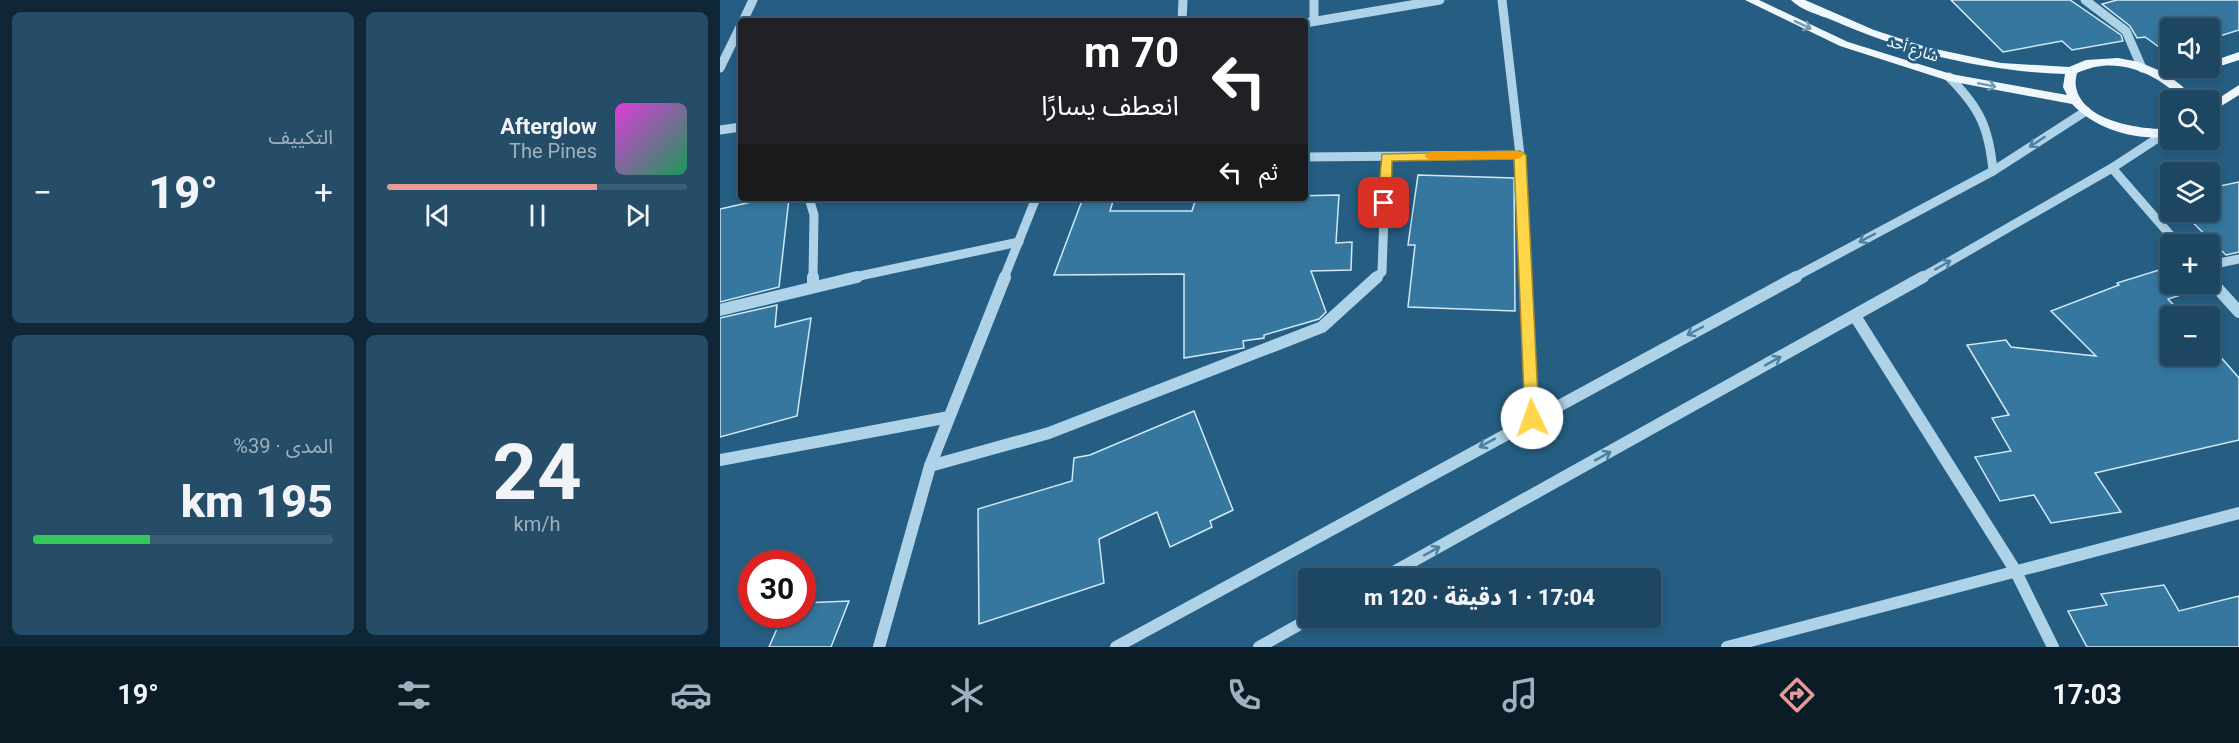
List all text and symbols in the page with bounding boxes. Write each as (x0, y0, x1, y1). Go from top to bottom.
map controls (2160, 18, 2220, 366)
button: sound (2160, 18, 2220, 78)
one-way arrow (1793, 19, 1811, 31)
text: 70 m (1084, 28, 1179, 77)
street label: شارع أحد (1884, 32, 1941, 69)
icon: left (1200, 42, 1278, 120)
one-way arrow (1977, 80, 1997, 91)
text: انعطف يسارًا (1041, 90, 1179, 122)
button: search (2160, 90, 2220, 150)
text: Afterglow (500, 114, 597, 139)
text: التكييف (269, 125, 333, 149)
one-way arrow (2029, 137, 2046, 149)
text: The Pines (509, 139, 597, 163)
icon: left (1214, 156, 1247, 189)
text: ثم (1259, 160, 1278, 185)
button: layers (2160, 162, 2220, 222)
text: 19° (148, 166, 218, 219)
text: − (33, 173, 52, 212)
text: + (314, 173, 333, 212)
pin (1358, 177, 1409, 228)
icon: arrive (1367, 186, 1400, 219)
icon: previous (421, 199, 454, 232)
icon: pause (521, 199, 554, 232)
icon: next (621, 199, 654, 232)
one-way arrow (1859, 232, 1876, 244)
button: + (2160, 234, 2220, 294)
one-way arrow (1934, 259, 1951, 271)
button: − (2160, 306, 2220, 366)
one-way arrow (1687, 326, 1705, 337)
one-way arrow (1764, 355, 1782, 366)
position arrow (1500, 386, 1564, 450)
text: 24 (492, 427, 582, 518)
text: المدى · 39% (233, 434, 333, 458)
one-way arrow (1479, 437, 1496, 449)
one-way arrow (1594, 450, 1611, 462)
text: 195 km (181, 475, 333, 528)
text: km/h (514, 512, 560, 536)
one-way arrow (1423, 545, 1441, 556)
speed limit sign: 30 (738, 550, 816, 628)
text: 17:04 · 1 دقيقة · 120 m (1364, 585, 1595, 610)
icon: filters (393, 674, 435, 716)
icon: car (670, 674, 712, 716)
icon: climate (946, 674, 988, 716)
icon: phone (1223, 674, 1265, 716)
icon: music (1499, 674, 1541, 716)
icon: directions (1776, 674, 1818, 716)
text: 19° (117, 679, 159, 711)
text: 17:03 (2052, 679, 2122, 711)

